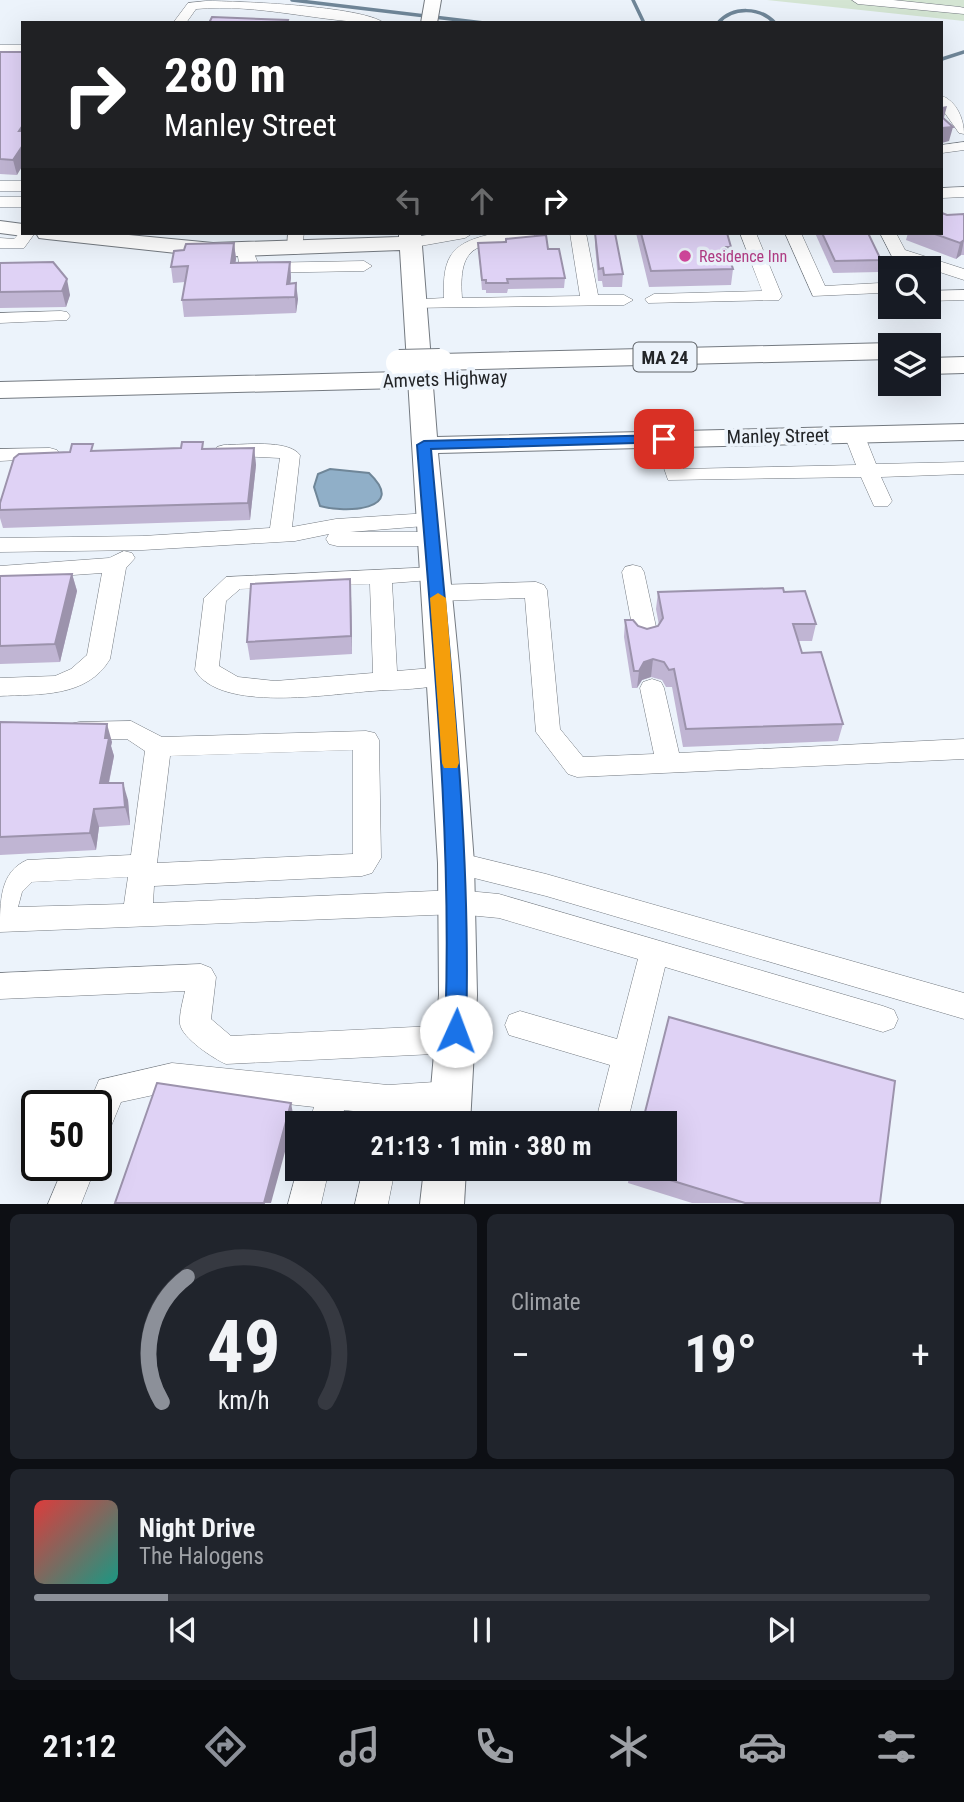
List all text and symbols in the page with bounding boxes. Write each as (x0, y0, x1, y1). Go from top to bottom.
text: 280 m (164, 47, 286, 104)
icon: right (49, 49, 140, 140)
text: Manley Street (164, 106, 337, 144)
icon: left (390, 182, 428, 220)
icon: ahead (463, 182, 501, 220)
icon: right (536, 182, 574, 220)
place label: Residence Inn (699, 247, 787, 266)
marker: Residence Inn (677, 248, 693, 264)
map controls (878, 256, 941, 396)
button: search (878, 256, 941, 319)
button: layers (878, 333, 941, 396)
road number: MA 24 (634, 342, 696, 372)
street label: Amvets Highway (382, 365, 508, 393)
pin (634, 409, 694, 469)
icon: arrive (645, 420, 683, 458)
street label: Manley Street (727, 424, 829, 448)
position arrow (419, 994, 493, 1068)
speed limit sign: 50 (21, 1090, 112, 1181)
text: 21:13 · 1 min · 380 m (371, 1131, 591, 1161)
text: Climate (511, 1289, 581, 1316)
text: 49 (207, 1305, 280, 1391)
text: 19° (684, 1324, 757, 1385)
text: − (511, 1333, 530, 1377)
text: + (911, 1333, 930, 1377)
text: km/h (218, 1386, 269, 1415)
text: Night Drive (139, 1513, 255, 1543)
text: The Halogens (139, 1543, 264, 1570)
icon: previous (164, 1611, 202, 1649)
icon: pause (463, 1611, 501, 1649)
icon: next (762, 1611, 800, 1649)
icon: directions (201, 1722, 250, 1771)
icon: music (335, 1722, 384, 1771)
icon: phone (470, 1722, 519, 1771)
icon: climate (604, 1722, 653, 1771)
icon: car (738, 1722, 787, 1771)
icon: filters (872, 1722, 921, 1771)
text: 21:12 (43, 1727, 116, 1765)

